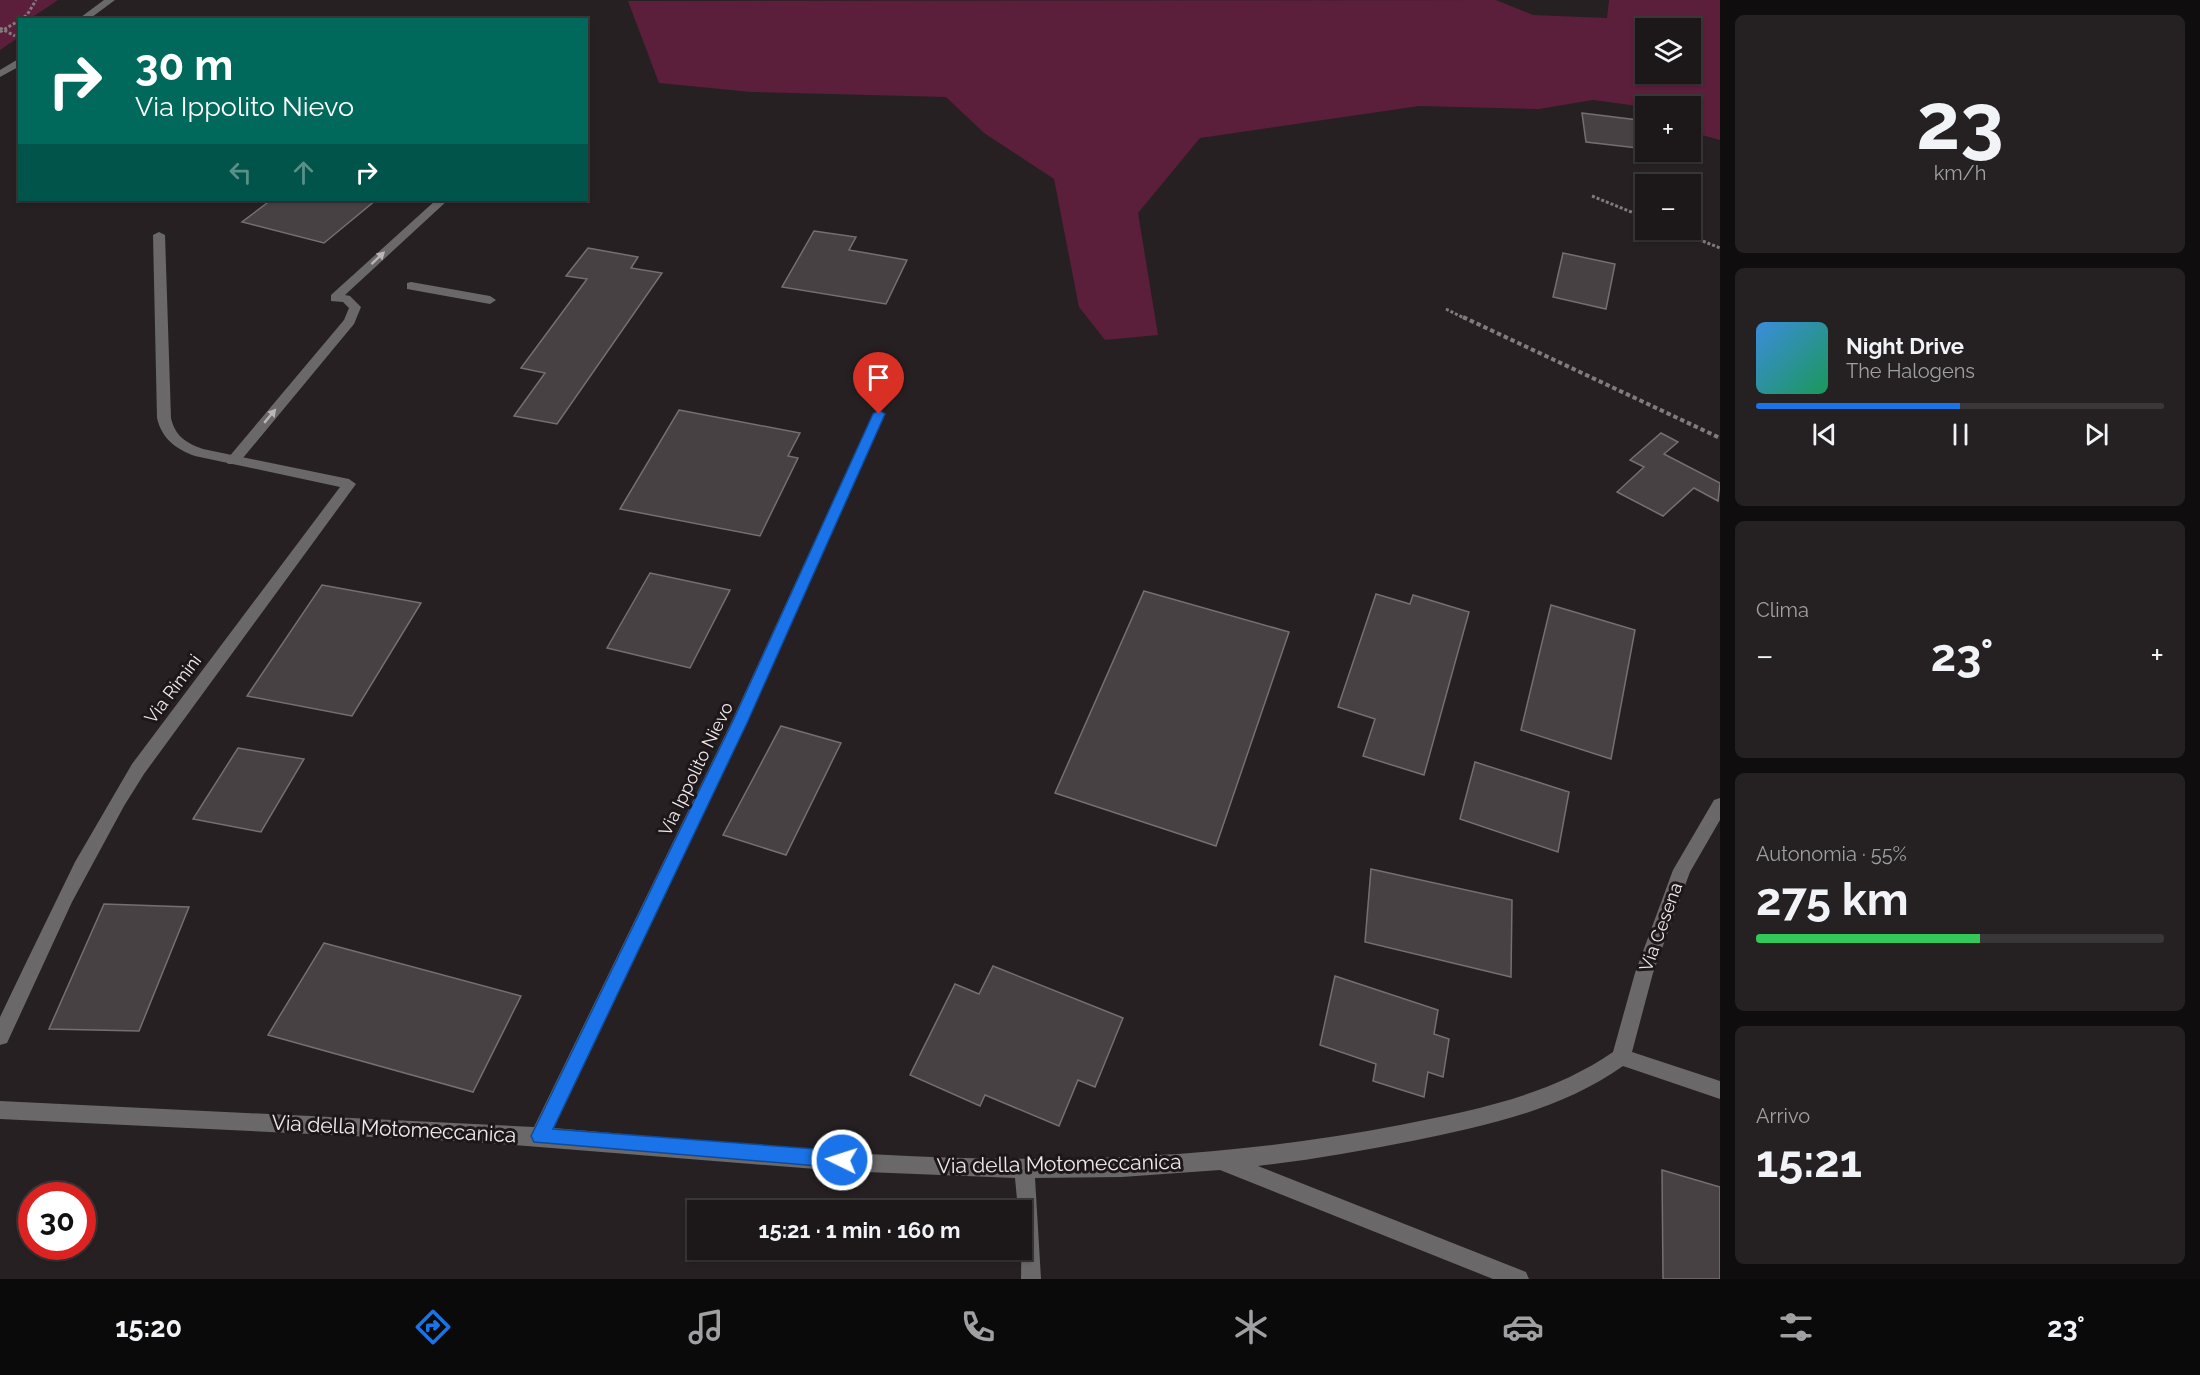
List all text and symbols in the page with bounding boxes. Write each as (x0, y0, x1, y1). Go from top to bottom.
map controls (1635, 18, 1701, 240)
button: layers (1635, 18, 1701, 84)
text: 30 m (135, 41, 233, 90)
icon: right (36, 42, 114, 120)
text: 23 (1916, 76, 2004, 167)
text: Via Ippolito Nievo (135, 91, 354, 122)
button: + (1635, 96, 1701, 162)
icon: left (224, 156, 257, 189)
icon: ahead (287, 156, 320, 189)
icon: right (350, 156, 383, 189)
text: km/h (1934, 161, 1986, 185)
button: − (1635, 174, 1701, 240)
one-way arrow (370, 252, 385, 265)
text: Night Drive (1846, 333, 1964, 359)
pin (853, 352, 904, 414)
text: The Halogens (1846, 359, 1975, 383)
icon: arrive (862, 361, 895, 394)
one-way arrow (264, 408, 277, 424)
icon: previous (1808, 418, 1841, 451)
icon: pause (1944, 418, 1977, 451)
icon: next (2080, 418, 2113, 451)
text: Clima (1756, 598, 1809, 622)
text: 23° (1931, 629, 1993, 682)
text: − (1756, 636, 1774, 675)
text: + (2150, 636, 2164, 675)
street label: Via Rimini (140, 650, 205, 727)
street label: Via Ippolito Nievo (654, 698, 737, 839)
text: Autonomia · 55% (1756, 842, 1907, 866)
text: 275 km (1756, 873, 1909, 926)
street label: Via Cesena (1635, 880, 1686, 974)
text: Arrivo (1756, 1104, 1810, 1128)
street label: Via della Motomeccanica (271, 1110, 517, 1147)
position arrow (810, 1128, 874, 1192)
text: 15:21 (1756, 1135, 1862, 1188)
street label: Via della Motomeccanica (936, 1149, 1182, 1178)
speed limit sign: 30 (18, 1182, 96, 1260)
text: 15:21 · 1 min · 160 m (759, 1217, 960, 1243)
icon: directions (412, 1306, 454, 1348)
icon: music (685, 1306, 727, 1348)
icon: phone (957, 1306, 999, 1348)
icon: climate (1230, 1306, 1272, 1348)
icon: car (1502, 1306, 1544, 1348)
icon: filters (1775, 1306, 1817, 1348)
text: 15:20 (115, 1312, 182, 1343)
text: 23° (2047, 1312, 2085, 1343)

